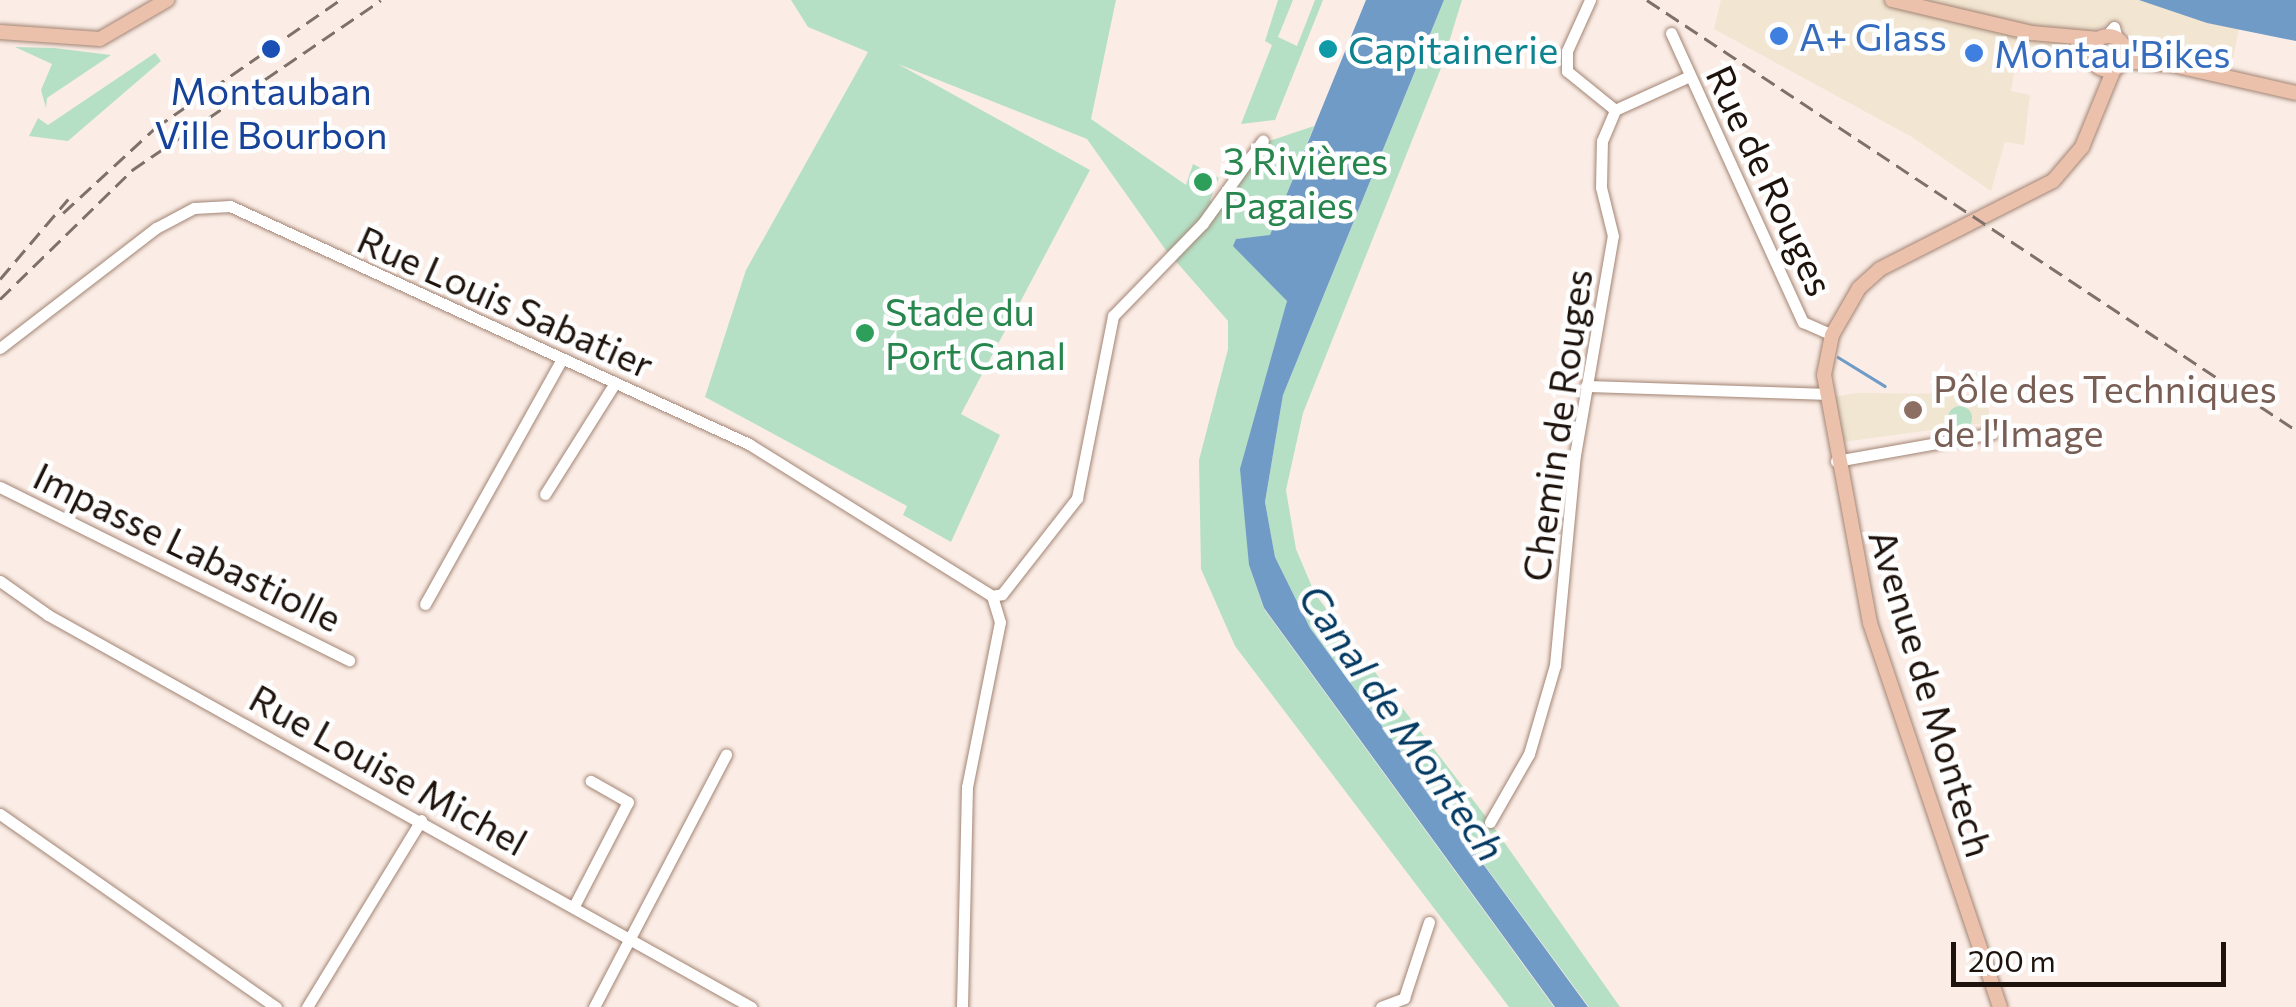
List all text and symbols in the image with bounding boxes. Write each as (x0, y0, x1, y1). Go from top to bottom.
place label: A+ Glass (1799, 13, 1947, 59)
marker: A+ Glass (1768, 25, 1790, 47)
place label: Capitainerie (1348, 26, 1558, 72)
place label: Montau'Bikes (1994, 30, 2230, 76)
marker: Montauban Ville Bourbon (258, 36, 284, 62)
marker: Capitainerie (1317, 38, 1339, 60)
marker: Montau'Bikes (1963, 42, 1985, 64)
street label: Rue de Rouges (1698, 58, 1844, 302)
place label: Montauban Ville Bourbon (154, 67, 388, 156)
place label: 3 Rivières Pagaies (1223, 137, 1388, 226)
marker: 3 Rivières Pagaies (1192, 171, 1214, 193)
street label: Rue Louis Sabatier (351, 215, 661, 387)
street label: Chemin de Rouges (1512, 266, 1600, 584)
place label: Stade du Port Canal (885, 288, 1066, 378)
marker: Stade du Port Canal (854, 322, 876, 344)
place label: Pôle des Techniques de l'Image (1933, 365, 2277, 454)
marker: Pôle des Techniques de l'Image (1902, 399, 1924, 421)
street label: Impasse Labastiolle (27, 452, 349, 640)
street label: Avenue de Montech (1861, 524, 2003, 862)
water label: Canal de Montech (1290, 574, 1516, 870)
street label: Rue Louise Michel (242, 674, 536, 864)
scale bar (1956, 922, 2231, 984)
text: 200 m (1968, 941, 2056, 978)

